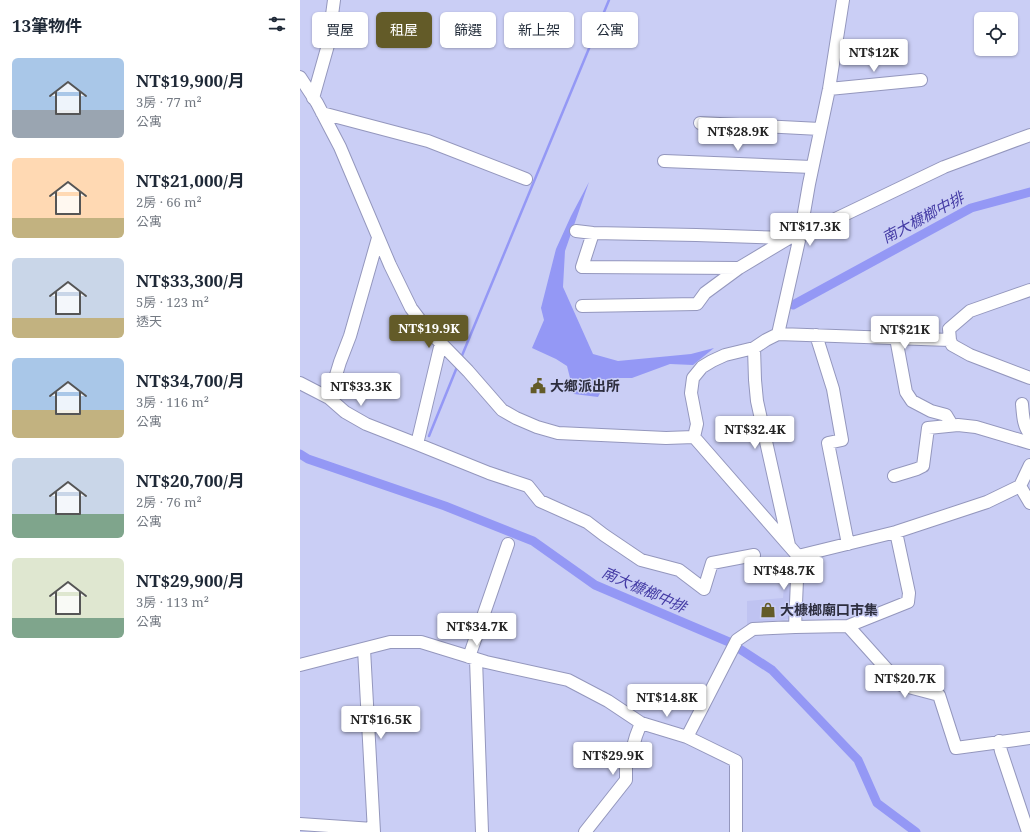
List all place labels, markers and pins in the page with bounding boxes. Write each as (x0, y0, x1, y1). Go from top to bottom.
pin: NT$12K (841, 39, 907, 73)
pin: NT$28.9K (697, 118, 779, 152)
pin: NT$17.3K (769, 213, 851, 247)
pin: NT$19.9K (388, 315, 470, 349)
pin: NT$21K (872, 316, 938, 350)
pin: NT$33.3K (320, 373, 402, 407)
place label: 大鄉派出所 (550, 376, 620, 395)
public building icon: 大鄉派出所 (529, 377, 547, 395)
pin: NT$32.4K (714, 416, 796, 450)
pin: NT$48.7K (743, 557, 825, 591)
place label: 大槺榔廟口市集 (780, 600, 878, 619)
shop icon: 大槺榔廟口市集 (759, 601, 777, 619)
pin: NT$34.7K (436, 613, 518, 647)
pin: NT$20.7K (864, 665, 946, 699)
pin: NT$14.8K (626, 684, 708, 718)
pin: NT$16.5K (340, 706, 422, 740)
pin: NT$29.9K (572, 742, 654, 776)

